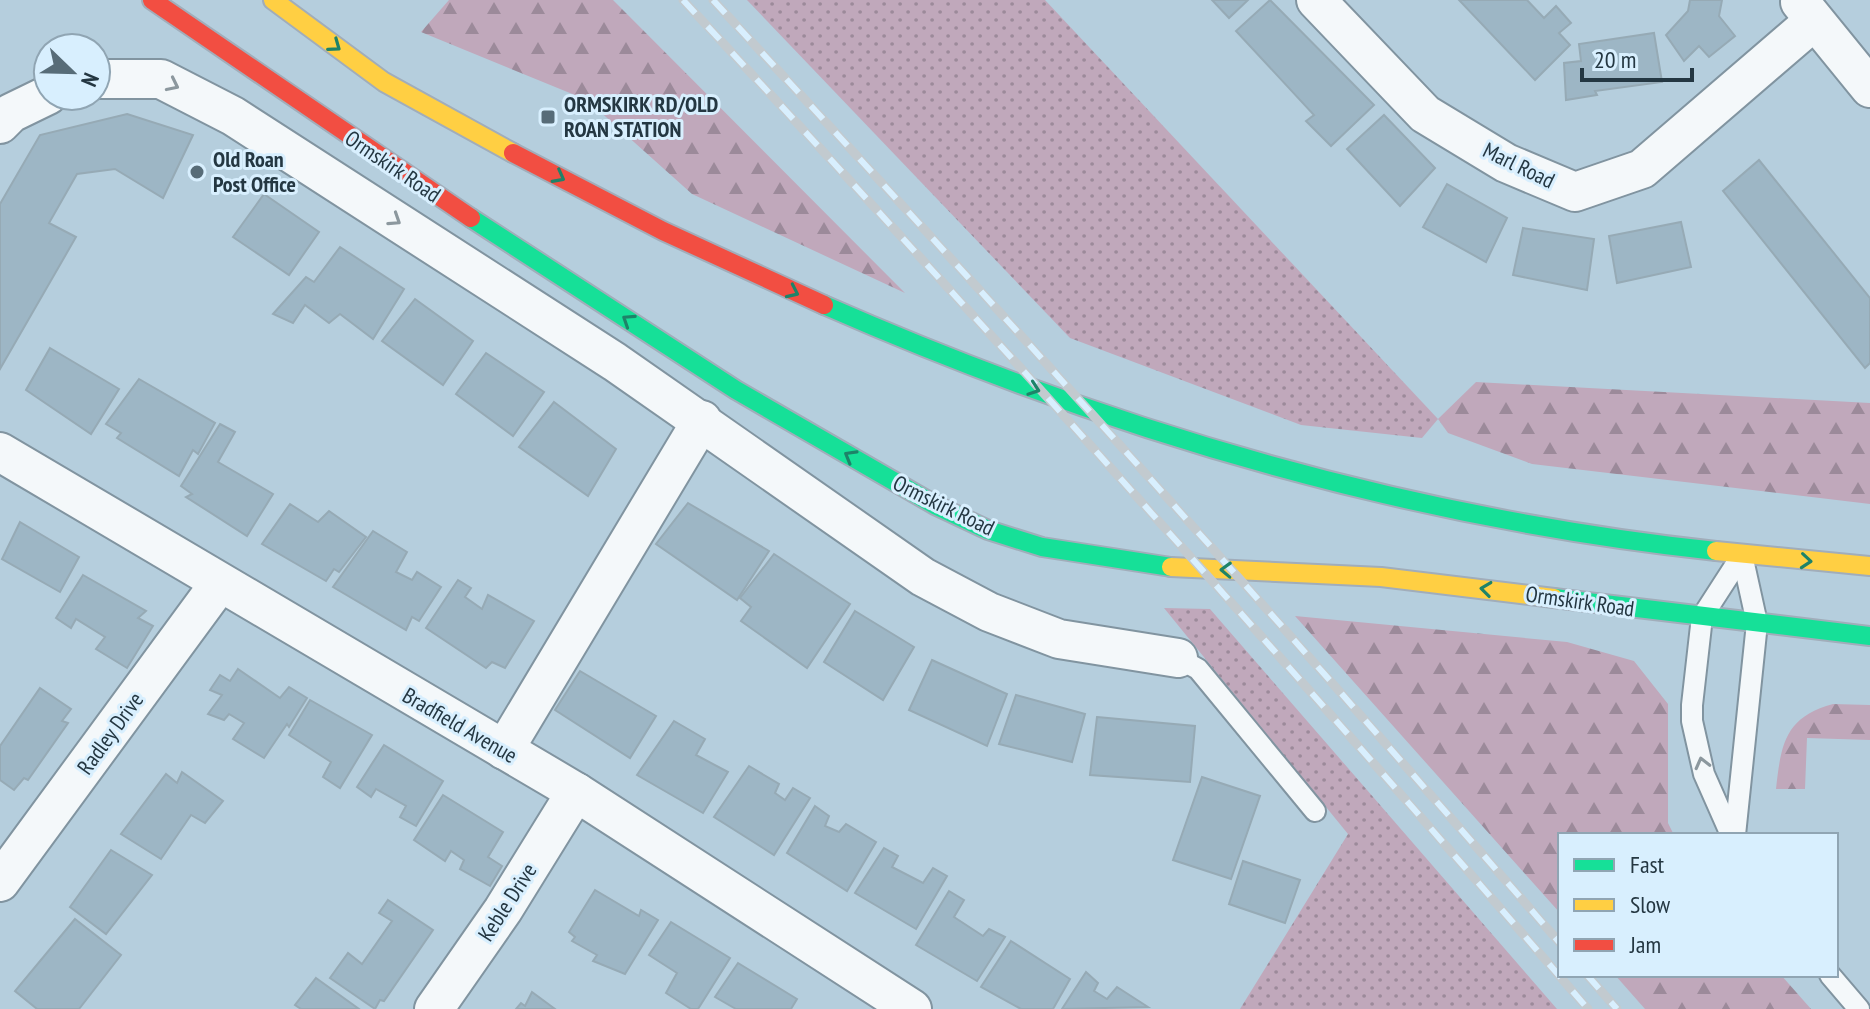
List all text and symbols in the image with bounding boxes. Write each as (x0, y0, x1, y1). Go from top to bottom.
north arrow (32, 32, 112, 112)
scale bar (1582, 32, 1692, 82)
one-way arrow (327, 37, 341, 51)
text: 20 m (1594, 44, 1636, 75)
text: N (75, 69, 106, 91)
one-way arrow (164, 76, 179, 91)
place label: ORMSKIRK RD/OLD ROAN STATION (564, 90, 719, 143)
marker: ORMSKIRK RD/OLD ROAN STATION (539, 108, 557, 126)
street label: Ormskirk Road (340, 124, 446, 208)
street label: Marl Road (1479, 136, 1559, 194)
place label: Old Roan Post Office (213, 145, 296, 198)
marker: Old Roan Post Office (188, 163, 206, 181)
one-way arrow (551, 168, 566, 183)
one-way arrow (386, 210, 400, 225)
one-way arrow (784, 282, 799, 298)
one-way arrow (622, 314, 637, 329)
one-way arrow (1026, 379, 1040, 395)
one-way arrow (844, 450, 858, 466)
street label: Ormskirk Road (889, 468, 999, 542)
one-way arrow (1800, 552, 1813, 569)
one-way arrow (1219, 562, 1232, 579)
one-way arrow (1479, 580, 1492, 597)
street label: Ormskirk Road (1524, 580, 1636, 622)
street label: Bradfield Avenue (398, 681, 522, 769)
street label: Radley Drive (71, 686, 149, 780)
one-way arrow (1694, 756, 1711, 770)
legend (1558, 833, 1838, 977)
text: Fast (1630, 849, 1665, 880)
street label: Keble Drive (471, 858, 543, 946)
text: Slow (1630, 889, 1671, 920)
text: Jam (1629, 929, 1661, 960)

